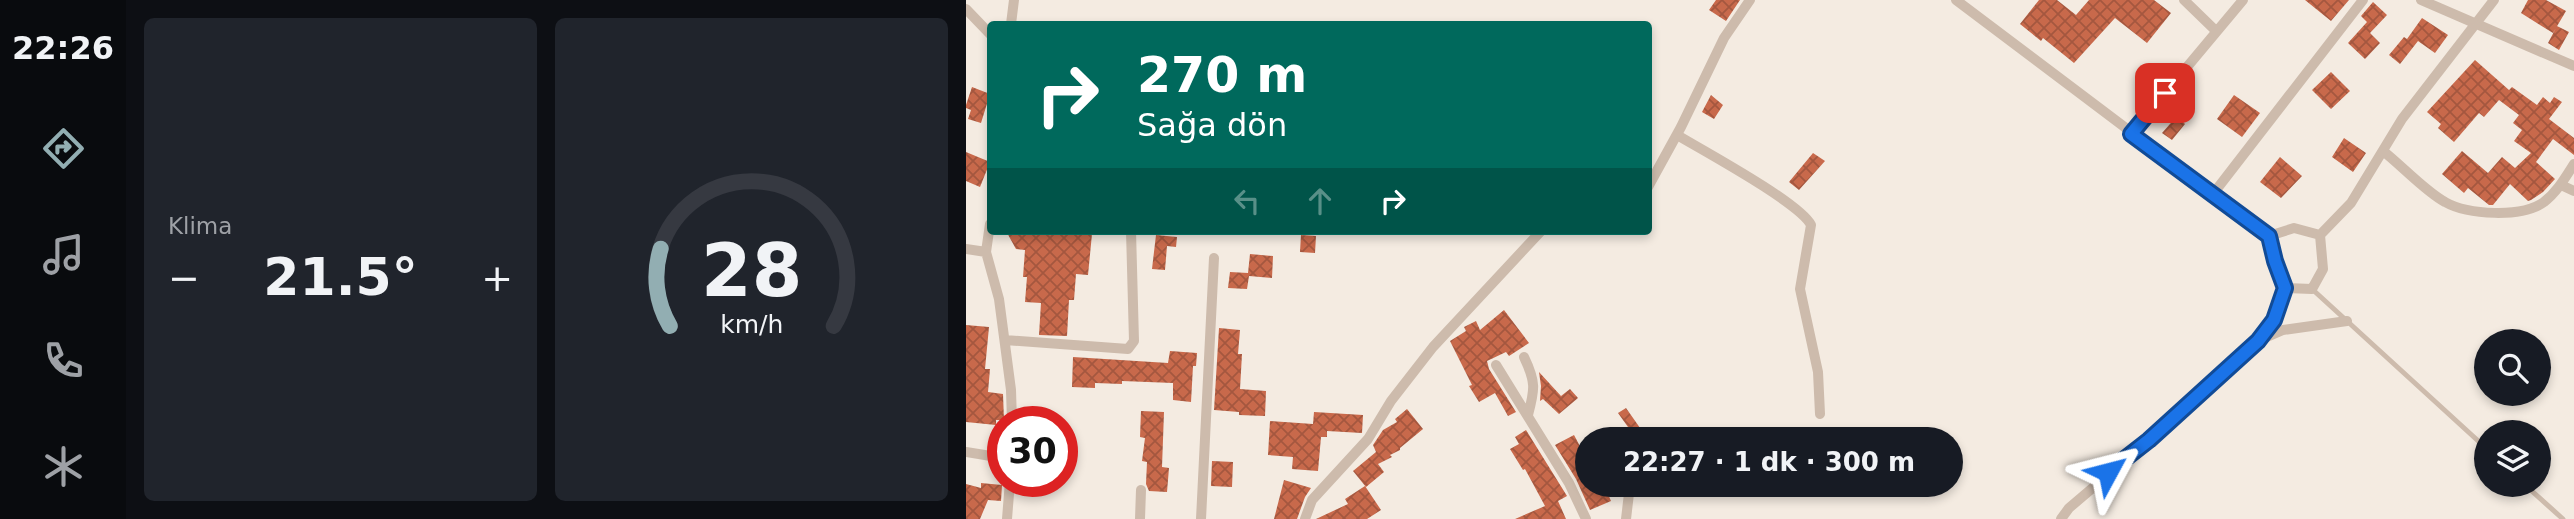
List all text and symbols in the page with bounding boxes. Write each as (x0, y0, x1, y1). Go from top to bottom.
text: 22:26 (12, 29, 114, 67)
text: 270 m (1137, 47, 1307, 104)
icon: right (1022, 49, 1113, 140)
pin (2135, 63, 2195, 123)
icon: arrive (2146, 74, 2184, 112)
text: Sağa dön (1137, 106, 1287, 144)
icon: directions (39, 124, 88, 173)
icon: left (1228, 182, 1266, 220)
icon: ahead (1301, 182, 1339, 220)
icon: right (1374, 182, 1412, 220)
text: Klima (168, 213, 232, 239)
text: 28 (701, 228, 802, 313)
icon: music (39, 230, 88, 279)
text: 21.5° (263, 247, 418, 307)
text: − (168, 256, 200, 300)
text: + (481, 256, 513, 300)
text: km/h (720, 309, 783, 338)
map controls (2474, 329, 2551, 497)
button: search (2474, 329, 2551, 406)
icon: phone (39, 336, 88, 385)
speed limit sign: 30 (987, 406, 1078, 497)
button: layers (2474, 420, 2551, 497)
position arrow (2071, 435, 2145, 509)
icon: climate (39, 442, 88, 491)
text: 22:27 · 1 dk · 300 m (1623, 447, 1915, 477)

